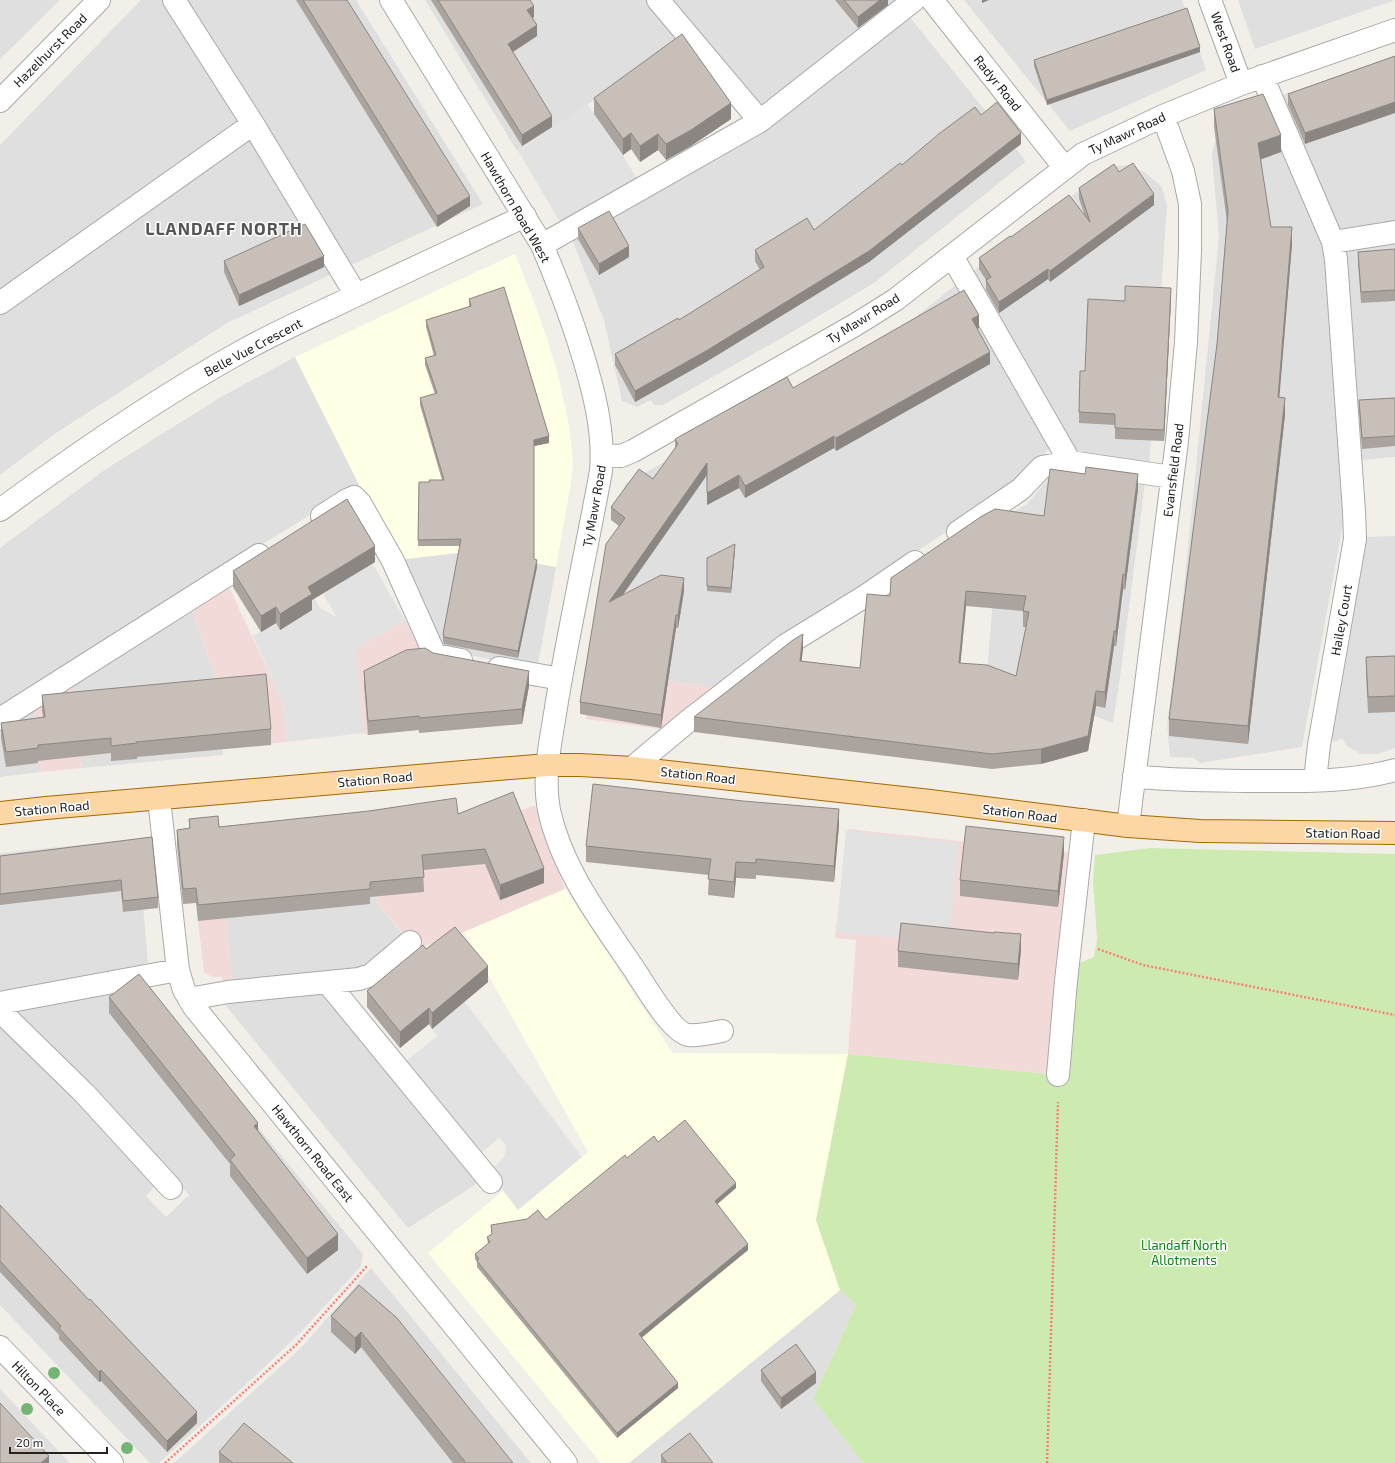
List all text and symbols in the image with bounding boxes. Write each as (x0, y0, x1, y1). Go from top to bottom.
street label: West Road (1208, 9, 1244, 75)
street label: Hazelhurst Road (10, 10, 90, 90)
street label: Radyr Road (971, 52, 1025, 114)
street label: Ty Mawr Road (1086, 108, 1168, 158)
street label: Hawthorn Road West (478, 149, 554, 265)
district label: LLANDAFF NORTH (145, 218, 303, 238)
street label: Ty Mawr Road (824, 289, 902, 347)
street label: Belle Vue Crescent (201, 314, 305, 380)
street label: Evansfield Road (1159, 422, 1187, 518)
street label: Ty Mawr Road (579, 464, 609, 548)
street label: Hailey Court (1327, 583, 1355, 657)
street label: Station Road (660, 763, 736, 787)
street label: Station Road (337, 768, 413, 790)
street label: Station Road (14, 797, 90, 819)
street label: Station Road (982, 800, 1058, 826)
street label: Station Road (1305, 824, 1381, 842)
street label: Hawthorn Road East (269, 1101, 357, 1205)
park label: Llandaff North Allotments (1141, 1237, 1227, 1268)
street label: Hilton Place (9, 1357, 69, 1419)
scale bar (10, 1429, 107, 1455)
text: 20 m (16, 1435, 43, 1449)

